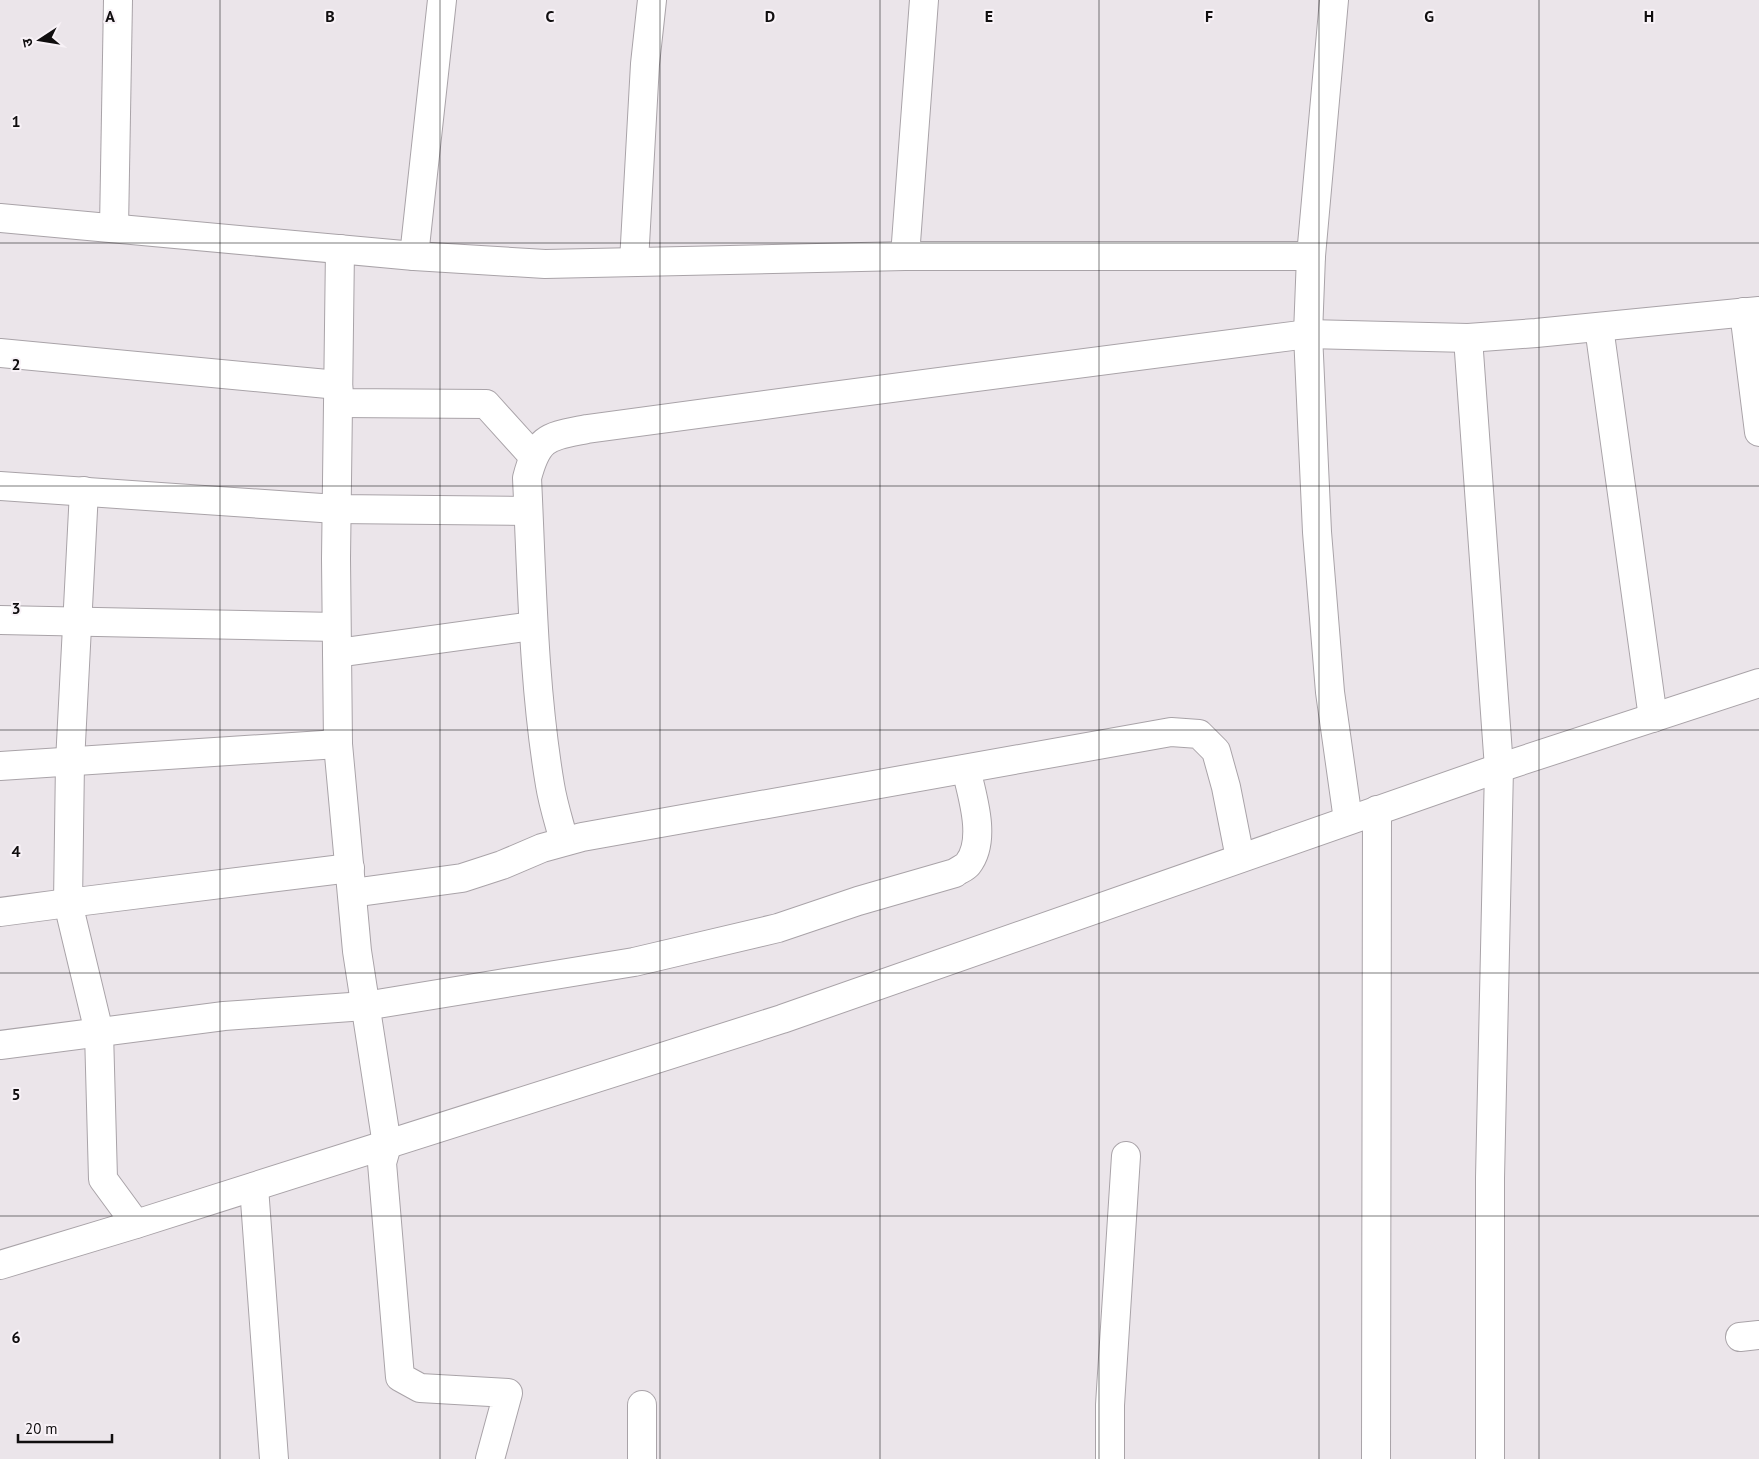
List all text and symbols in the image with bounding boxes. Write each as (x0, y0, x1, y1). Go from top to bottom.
text: A (105, 6, 115, 26)
text: B (325, 6, 335, 26)
text: C (546, 6, 555, 26)
text: D (765, 6, 775, 26)
text: E (985, 6, 993, 26)
text: F (1205, 6, 1213, 26)
text: G (1424, 6, 1434, 26)
text: H (1644, 6, 1654, 26)
north arrow (15, 15, 65, 65)
text: उ (17, 36, 37, 49)
text: 1 (11, 111, 21, 131)
text: 2 (11, 354, 21, 374)
text: 3 (11, 598, 21, 618)
text: 4 (11, 841, 21, 861)
text: 5 (11, 1084, 21, 1104)
text: 6 (11, 1327, 21, 1347)
scale bar (18, 1412, 111, 1444)
text: 20 m (25, 1419, 58, 1438)

